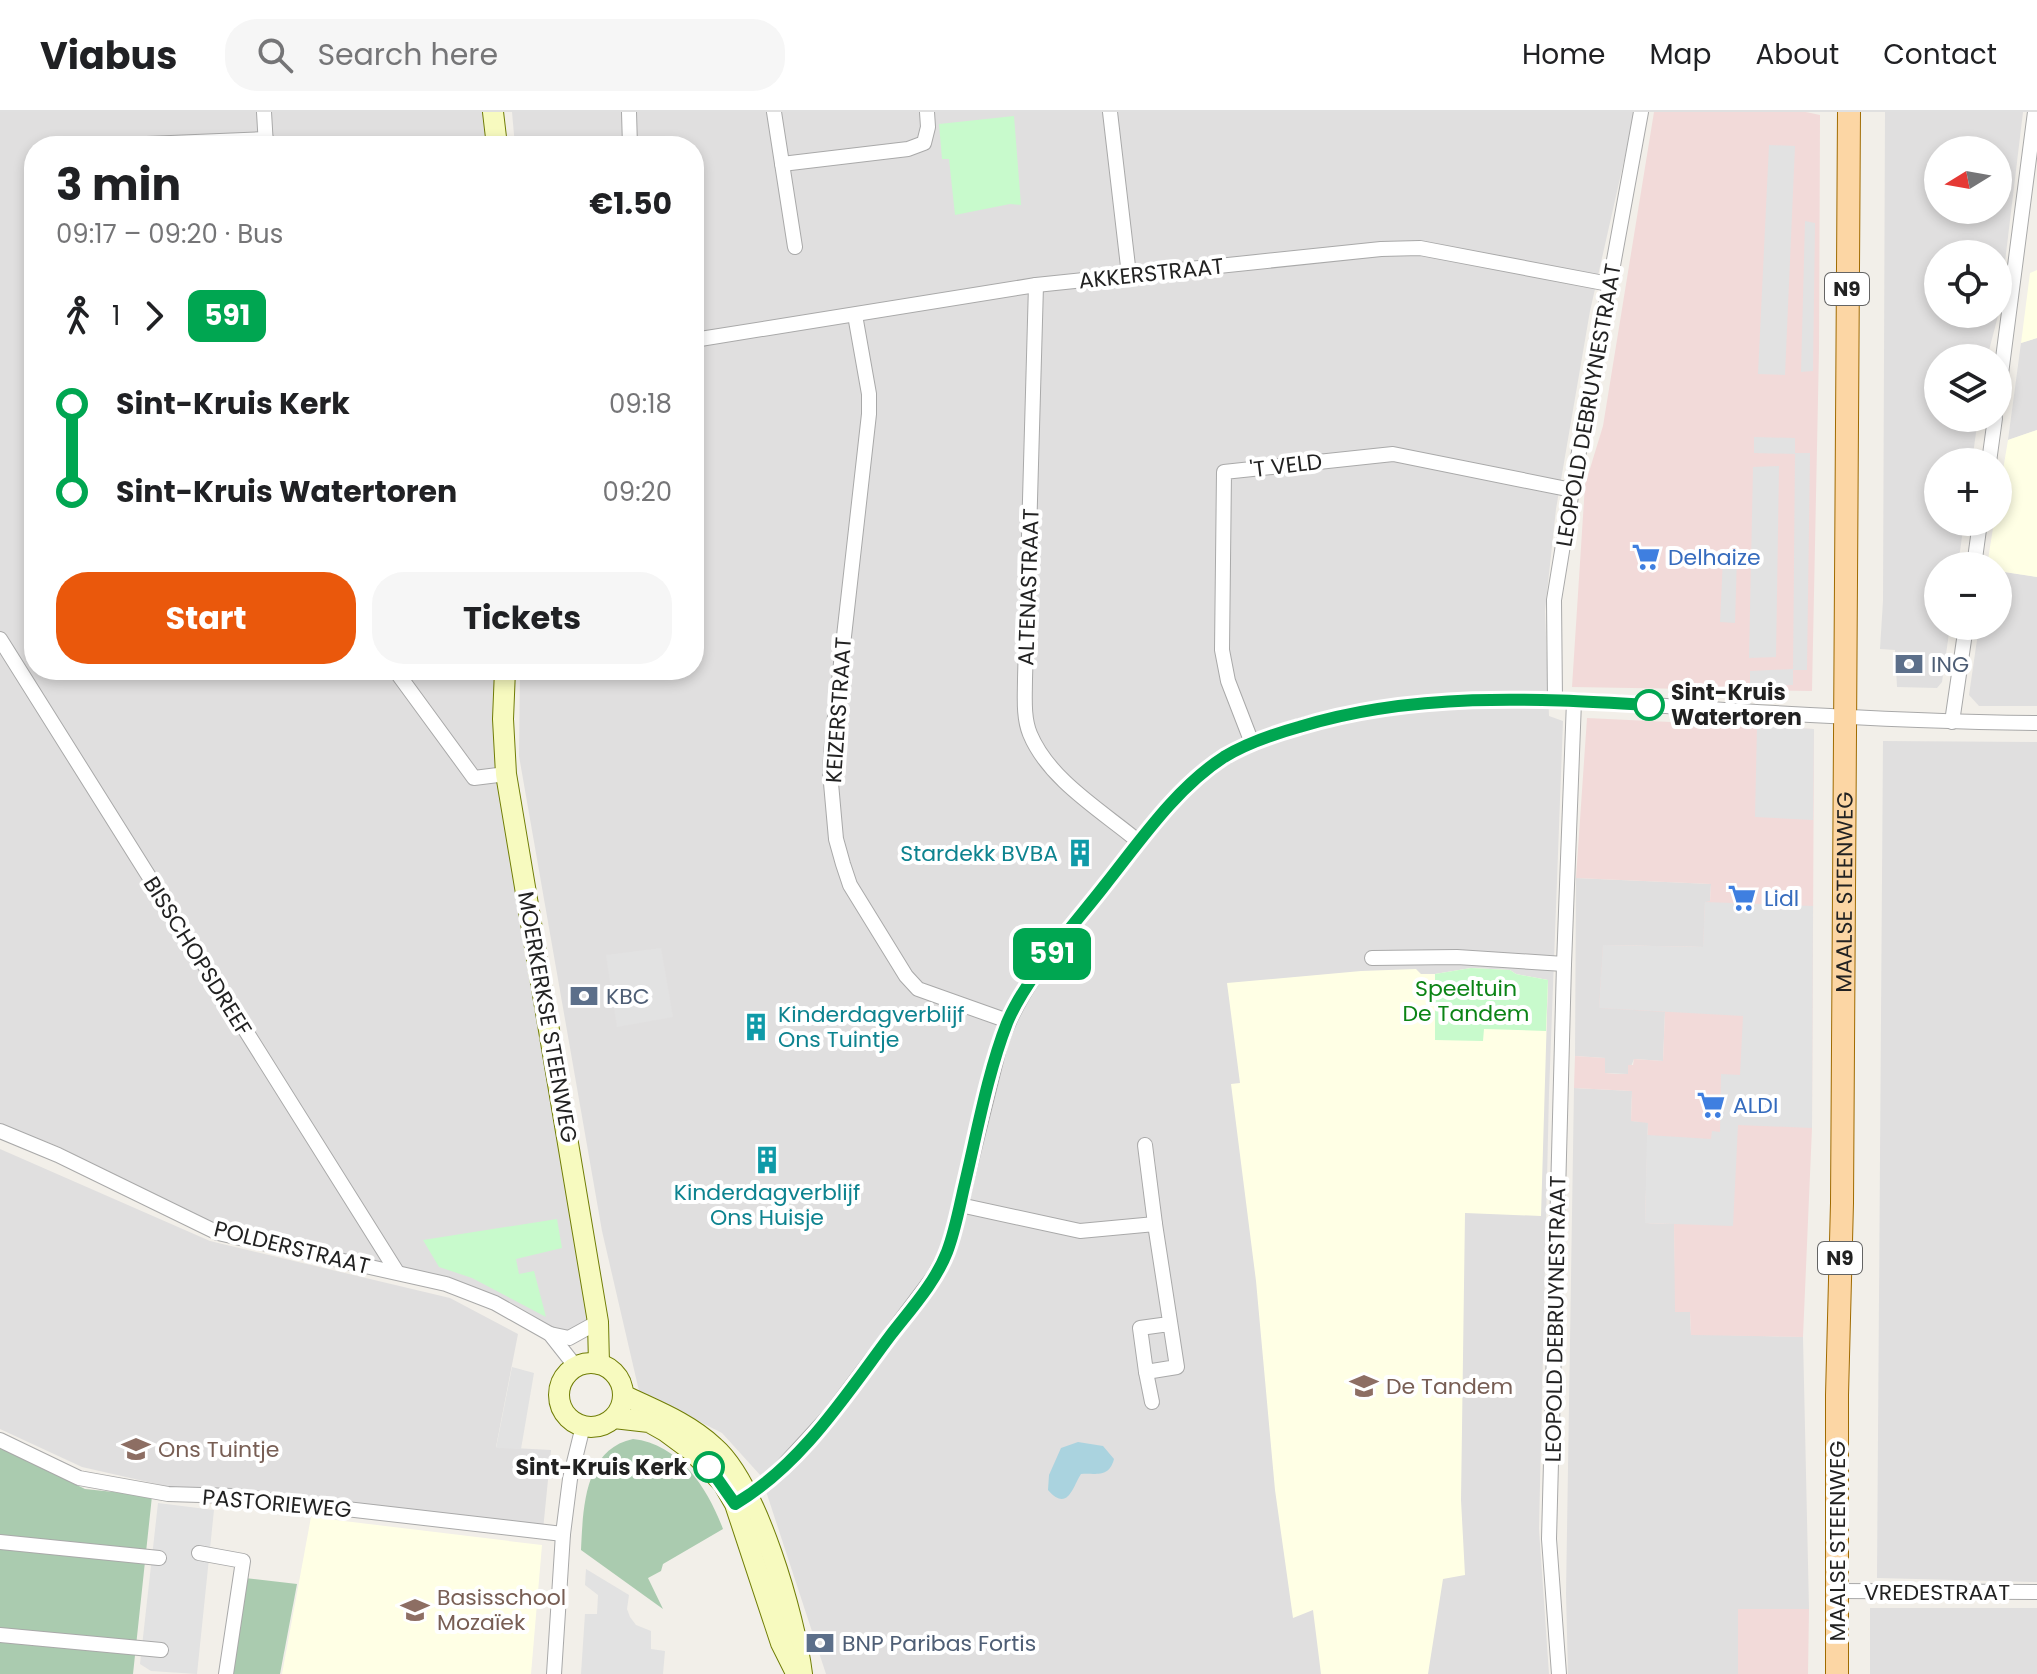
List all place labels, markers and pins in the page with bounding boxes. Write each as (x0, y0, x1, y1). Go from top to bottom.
supermarket icon: Delhaize (1631, 542, 1661, 572)
place label: Delhaize (1668, 542, 1761, 573)
bank icon: ING (1894, 649, 1924, 679)
place label: ING (1931, 649, 1969, 680)
place label: Sint-Kruis Watertoren (1671, 677, 1802, 733)
marker: Sint-Kruis Watertoren (1634, 690, 1664, 720)
place label: Stardekk BVBA (900, 838, 1058, 869)
building icon: Stardekk BVBA (1065, 838, 1095, 868)
supermarket icon: Lidl (1727, 883, 1757, 913)
place label: Lidl (1764, 883, 1799, 914)
bank icon: KBC (569, 981, 599, 1011)
place label: KBC (606, 981, 650, 1012)
place label: Kinderdagverblijf Ons Tuintje (778, 999, 965, 1055)
building icon: Kinderdagverblijf Ons Tuintje (741, 1012, 771, 1042)
supermarket icon: ALDI (1696, 1090, 1726, 1120)
place label: ALDI (1733, 1090, 1778, 1121)
building icon: Kinderdagverblijf Ons Huisje (752, 1145, 782, 1175)
place label: Kinderdagverblijf Ons Huisje (674, 1177, 860, 1233)
school or university icon: De Tandem (1349, 1371, 1379, 1401)
place label: De Tandem (1386, 1371, 1513, 1402)
school or university icon: Ons Tuintje (121, 1434, 151, 1464)
place label: Ons Tuintje (158, 1434, 279, 1465)
place label: Sint-Kruis Kerk (516, 1452, 687, 1483)
marker: Sint-Kruis Kerk (694, 1452, 724, 1482)
place label: Basisschool Mozaïek (437, 1582, 566, 1638)
school or university icon: Basisschool Mozaïek (400, 1595, 430, 1625)
bank icon: BNP Paribas Fortis (805, 1628, 835, 1658)
place label: BNP Paribas Fortis (842, 1628, 1036, 1659)

